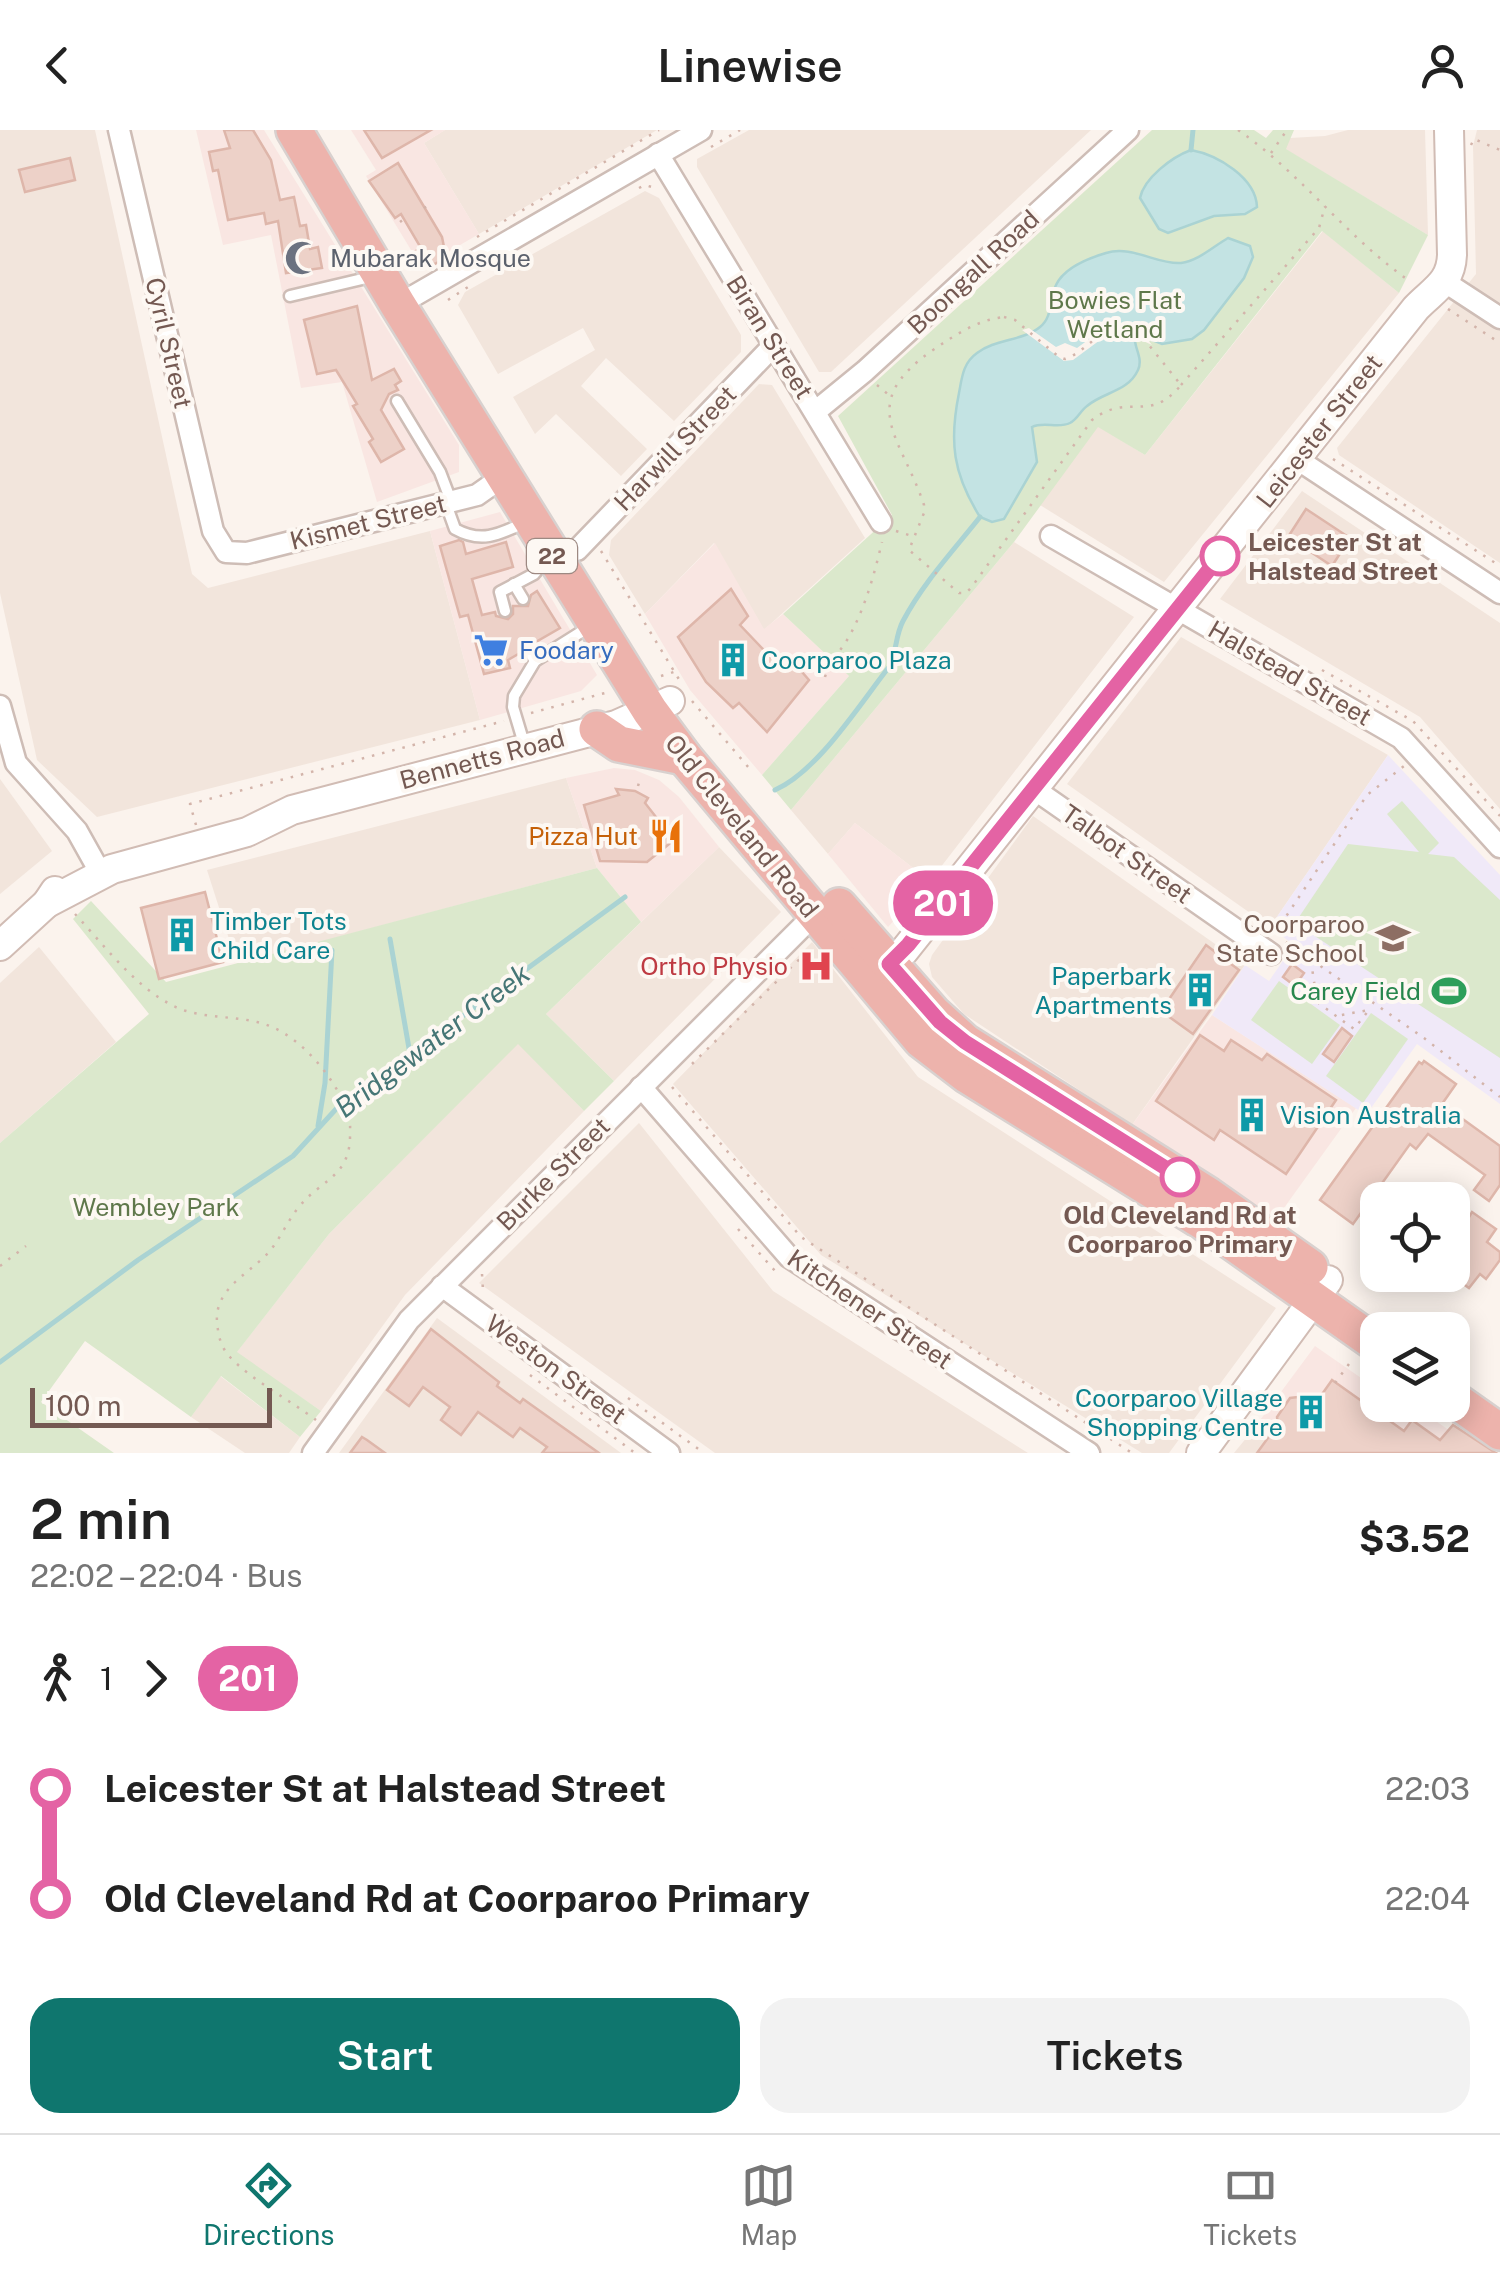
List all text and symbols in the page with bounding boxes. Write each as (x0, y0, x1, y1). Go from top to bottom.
icon: back (30, 38, 85, 93)
icon: person (1415, 38, 1470, 93)
text: Linewise (657, 39, 843, 92)
street label: Boongall Road (901, 204, 1045, 340)
mosque icon: Mubarak Mosque (283, 239, 321, 277)
place label: Mubarak Mosque (330, 243, 531, 273)
street label: Biran Street (720, 270, 820, 404)
street label: Cyril Street (139, 275, 199, 411)
park label: Bowies Flat Wetland (1048, 285, 1182, 344)
street label: Leicester Street (1250, 348, 1388, 514)
street label: Harwill Street (608, 379, 742, 517)
street label: Kismet Street (287, 488, 449, 556)
place label: Leicester St at Halstead Street (1248, 527, 1438, 586)
marker: Leicester St at Halstead Street (1201, 537, 1239, 575)
road number: 22 (527, 539, 577, 573)
street label: Halstead Street (1203, 614, 1377, 732)
supermarket icon: Foodary (472, 631, 510, 669)
place label: Foodary (519, 635, 614, 665)
building icon: Coorparoo Plaza (714, 641, 752, 679)
place label: Coorparoo Plaza (761, 645, 952, 675)
street label: Bennetts Road (396, 723, 568, 795)
street label: Old Cleveland Road (659, 729, 825, 923)
street label: Talbot Street (1056, 798, 1198, 910)
restaurant icon: Pizza Hut (647, 817, 685, 855)
place label: Pizza Hut (528, 821, 638, 851)
line badge: 201 (886, 870, 1000, 936)
text: 201 (913, 883, 973, 924)
place label: Timber Tots Child Care (210, 906, 347, 965)
place label: Coorparoo State School (1216, 909, 1365, 968)
building icon: Timber Tots Child Care (163, 916, 201, 954)
school or university icon: Coorparoo State School (1374, 919, 1412, 957)
hospital icon: Ortho Physio (797, 947, 835, 985)
place label: Ortho Physio (640, 951, 788, 981)
water label: Bridgewater Creek (328, 956, 536, 1124)
place label: Paperbark Apartments (1035, 961, 1172, 1020)
building icon: Paperbark Apartments (1181, 971, 1219, 1009)
sports icon: Carey Field (1430, 972, 1468, 1010)
place label: Carey Field (1290, 976, 1421, 1006)
building icon: Vision Australia (1233, 1096, 1271, 1134)
place label: Vision Australia (1280, 1100, 1461, 1130)
street label: Burke Street (490, 1111, 616, 1237)
marker: Old Cleveland Rd at Coorparoo Primary (1161, 1158, 1199, 1196)
map controls (1360, 1182, 1470, 1422)
button: locate (1360, 1182, 1470, 1292)
park label: Wembley Park (72, 1192, 240, 1222)
place label: Old Cleveland Rd at Coorparoo Primary (1063, 1200, 1297, 1259)
street label: Kitchener Street (782, 1243, 958, 1375)
street label: Weston Street (480, 1308, 632, 1430)
button: layers (1360, 1312, 1470, 1422)
scale bar (30, 1383, 272, 1428)
place label: Coorparoo Village Shopping Centre (1075, 1383, 1283, 1442)
text: 100 m (45, 1389, 122, 1422)
building icon: Coorparoo Village Shopping Centre (1292, 1393, 1330, 1431)
text: 2 min (30, 1487, 172, 1551)
text: $3.52 (1359, 1516, 1470, 1561)
text: 22:02 – 22:04 · Bus (30, 1557, 302, 1594)
icon: walk (30, 1651, 85, 1706)
icon: forward (128, 1651, 183, 1706)
text: 201 (218, 1658, 278, 1699)
text: 1 (100, 1660, 113, 1697)
text: Leicester St at Halstead Street (104, 1766, 666, 1811)
text: 22:03 (1385, 1770, 1470, 1807)
text: Old Cleveland Rd at Coorparoo Primary (104, 1876, 810, 1921)
text: 22:04 (1385, 1880, 1470, 1917)
button: Start (30, 1998, 740, 2113)
button: Tickets (760, 1998, 1470, 2113)
tab: Directions (203, 2158, 334, 2251)
tab: Map (740, 2158, 797, 2251)
tab: Tickets (1203, 2158, 1297, 2251)

